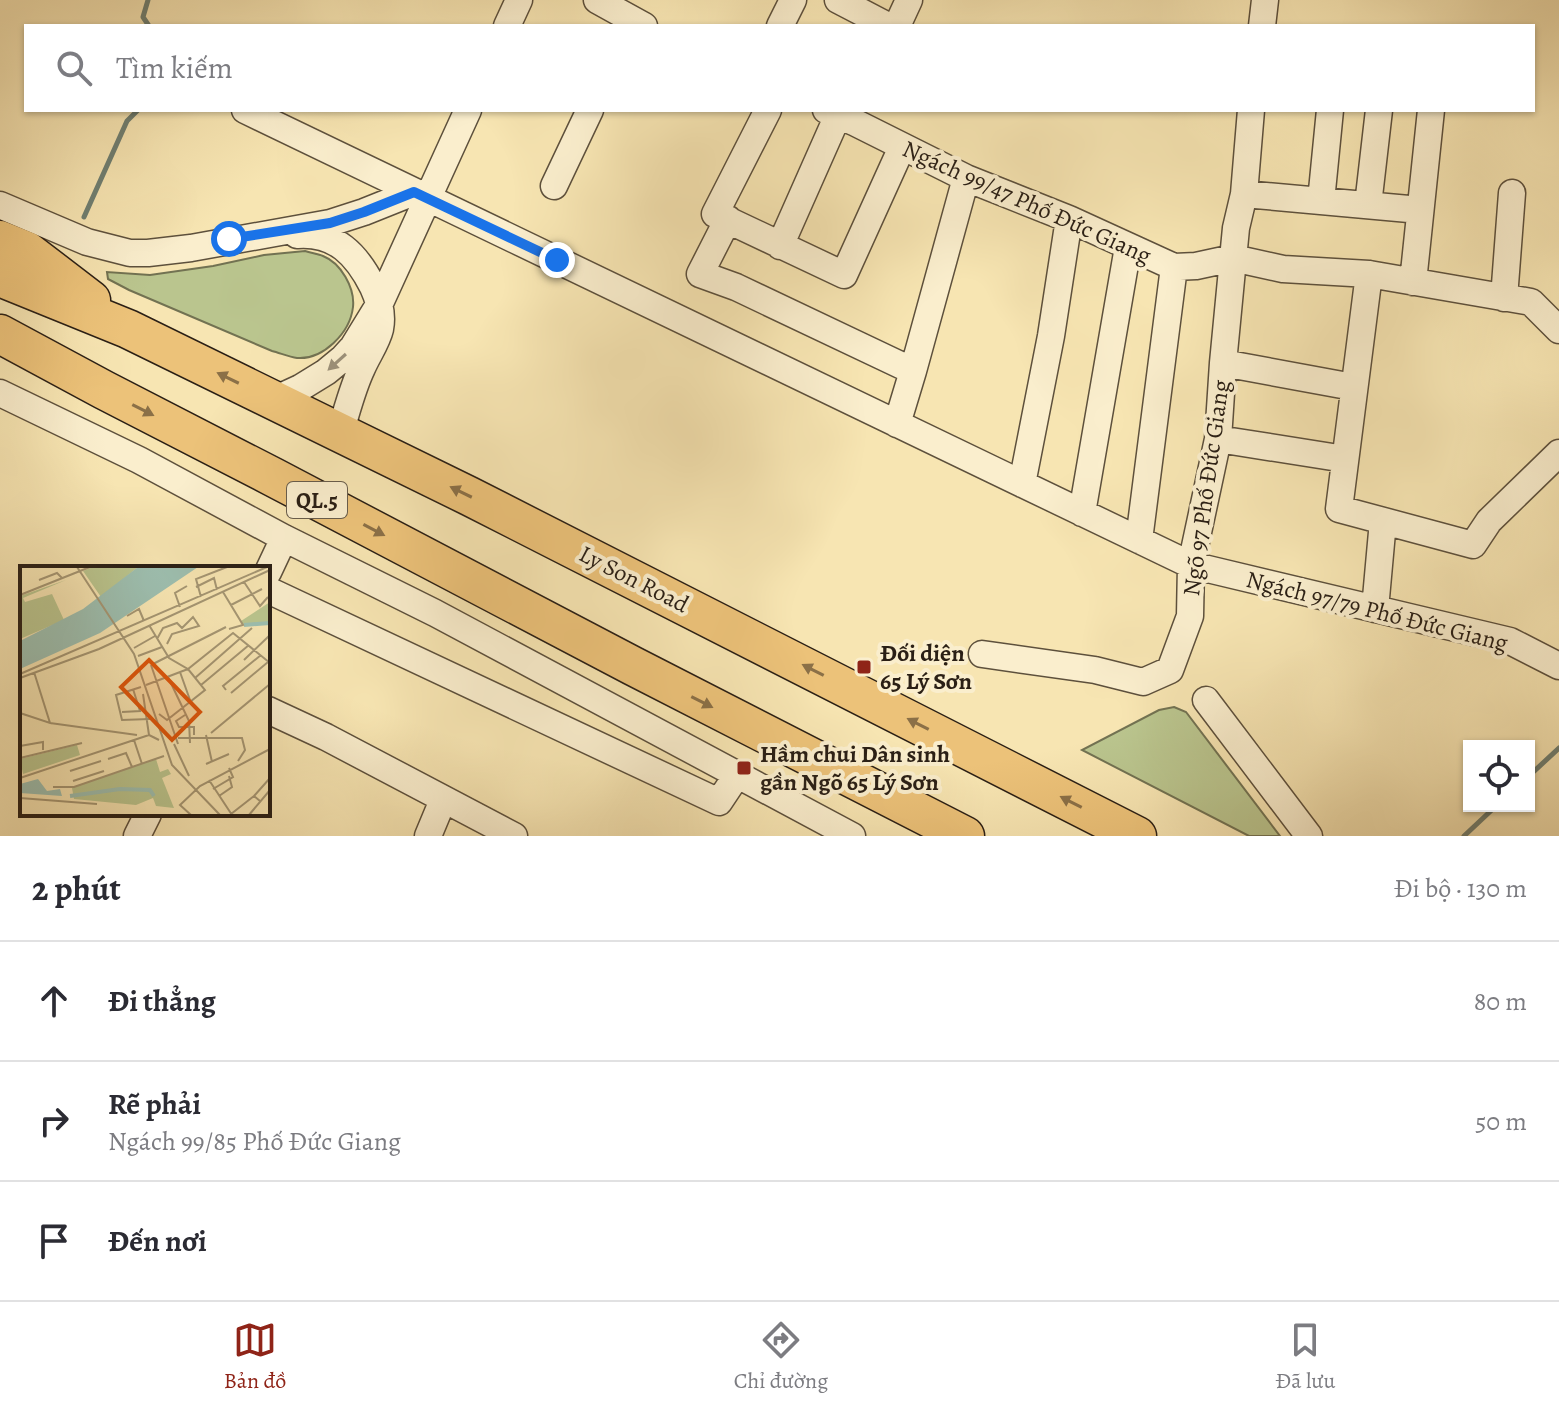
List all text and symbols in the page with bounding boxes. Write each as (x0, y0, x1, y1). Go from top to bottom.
search box (24, 24, 1535, 112)
icon: search (52, 46, 96, 90)
text: Tìm kiếm (116, 48, 233, 88)
street label: Ngách 99/47 Phố Đức Giang (897, 133, 1157, 271)
route start (211, 221, 247, 257)
route end (539, 242, 575, 278)
one-way arrow (327, 353, 346, 371)
one-way arrow (216, 371, 239, 384)
street label: Ngõ 97 Phố Đức Giang (1175, 378, 1237, 598)
one-way arrow (131, 404, 154, 417)
road number: QL.5 (287, 482, 347, 518)
one-way arrow (450, 485, 473, 499)
one-way arrow (362, 523, 385, 536)
street label: Ly Son Road (574, 538, 695, 620)
street label: Ngách 97/79 Phố Đức Giang (1243, 563, 1511, 659)
inset map (20, 566, 270, 816)
place label: Đối diện 65 Lý Sơn (880, 637, 973, 697)
marker: Đối diện 65 Lý Sơn (855, 658, 873, 676)
one-way arrow (801, 664, 824, 677)
one-way arrow (691, 695, 714, 708)
one-way arrow (907, 717, 930, 731)
place label: Hầm chui Dân sinh gần Ngõ 65 Lý Sơn (760, 738, 950, 798)
map controls (1463, 740, 1535, 812)
button: locate (1463, 740, 1535, 812)
marker: Hầm chui Dân sinh gần Ngõ 65 Lý Sơn (735, 759, 753, 777)
one-way arrow (1059, 795, 1082, 808)
text: 2 phút (32, 865, 121, 912)
text: Đi bộ · 130 m (1394, 871, 1527, 906)
icon: ahead (32, 979, 76, 1023)
text: Đi thẳng (108, 981, 216, 1021)
text: 80 m (1474, 984, 1527, 1019)
text: Rẽ phải (108, 1084, 201, 1124)
icon: right (32, 1099, 76, 1143)
text: 50 m (1475, 1104, 1527, 1139)
text: Ngách 99/85 Phố Đức Giang (108, 1124, 401, 1159)
icon: arrive (32, 1219, 76, 1263)
text: Đến nơi (108, 1221, 207, 1261)
tab: Bản đồ (224, 1318, 286, 1396)
tab: Chỉ đường (734, 1318, 828, 1396)
tab: Đã lưu (1276, 1318, 1335, 1396)

